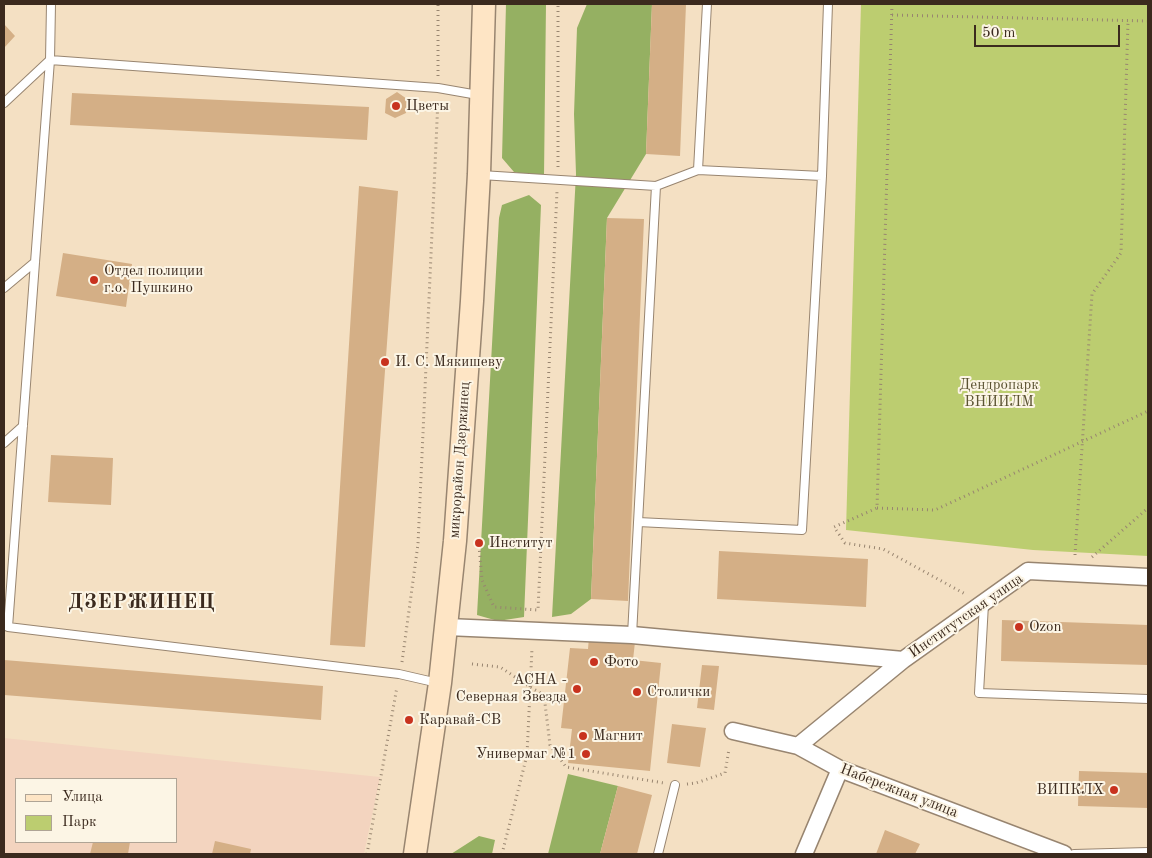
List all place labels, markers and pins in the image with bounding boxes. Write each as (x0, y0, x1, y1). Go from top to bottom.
place label: Цветы (406, 97, 449, 115)
marker: Цветы (390, 100, 402, 112)
place label: Отдел полиции г.о. Пушкино (104, 262, 203, 297)
marker: Отдел полиции г.о. Пушкино (88, 274, 100, 286)
place label: И. С. Мякишеву (395, 353, 503, 371)
marker: И. С. Мякишеву (379, 356, 391, 368)
place label: Институт (489, 534, 553, 552)
marker: Институт (473, 537, 485, 549)
place label: Ozon (1029, 618, 1062, 636)
marker: Ozon (1013, 621, 1025, 633)
place label: Фото (604, 653, 639, 671)
marker: Фото (588, 656, 600, 668)
place label: АСНА - Северная Звезда (456, 671, 567, 706)
marker: АСНА - Северная Звезда (571, 683, 583, 695)
place label: Столички (647, 683, 710, 701)
marker: Столички (631, 686, 643, 698)
place label: Каравай-СВ (419, 711, 501, 729)
marker: Каравай-СВ (403, 714, 415, 726)
place label: Магнит (593, 727, 643, 745)
marker: Магнит (577, 730, 589, 742)
place label: Универмаг №1 (476, 745, 576, 763)
marker: Универмаг №1 (580, 748, 592, 760)
place label: ВИПКЛХ (1036, 781, 1104, 799)
marker: ВИПКЛХ (1108, 784, 1120, 796)

